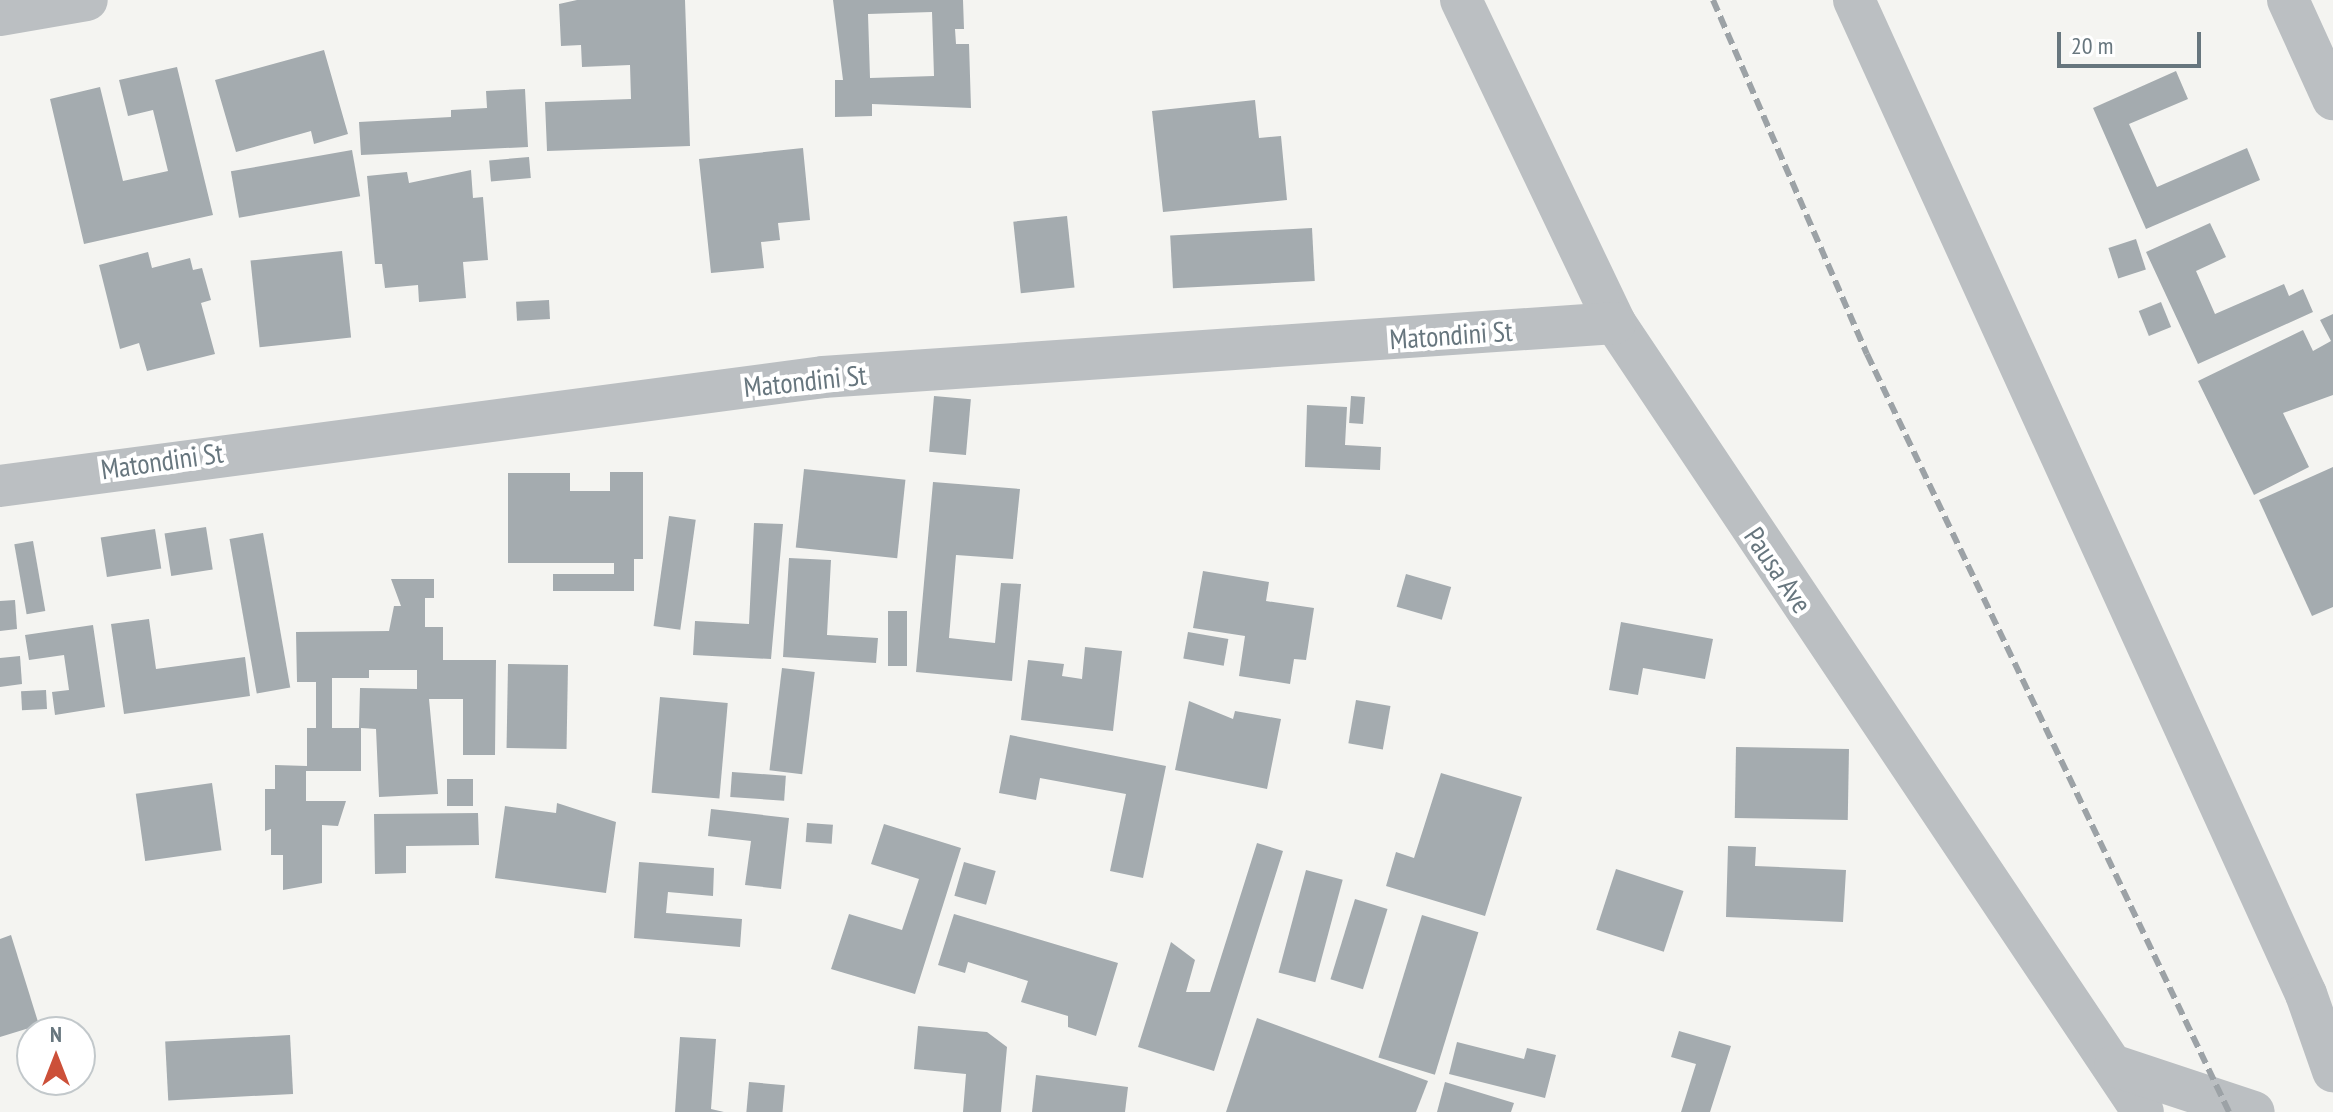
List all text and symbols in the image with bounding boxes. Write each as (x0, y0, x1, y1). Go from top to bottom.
scale bar (2061, 16, 2205, 66)
text: 20 m (2071, 30, 2113, 61)
street label: Matondini St (1388, 314, 1514, 356)
street label: Matondini St (742, 358, 868, 404)
street label: Matondini St (99, 436, 225, 486)
street label: Pausa Ave (1737, 521, 1819, 619)
north arrow (16, 1016, 96, 1096)
text: N (50, 1020, 62, 1048)

